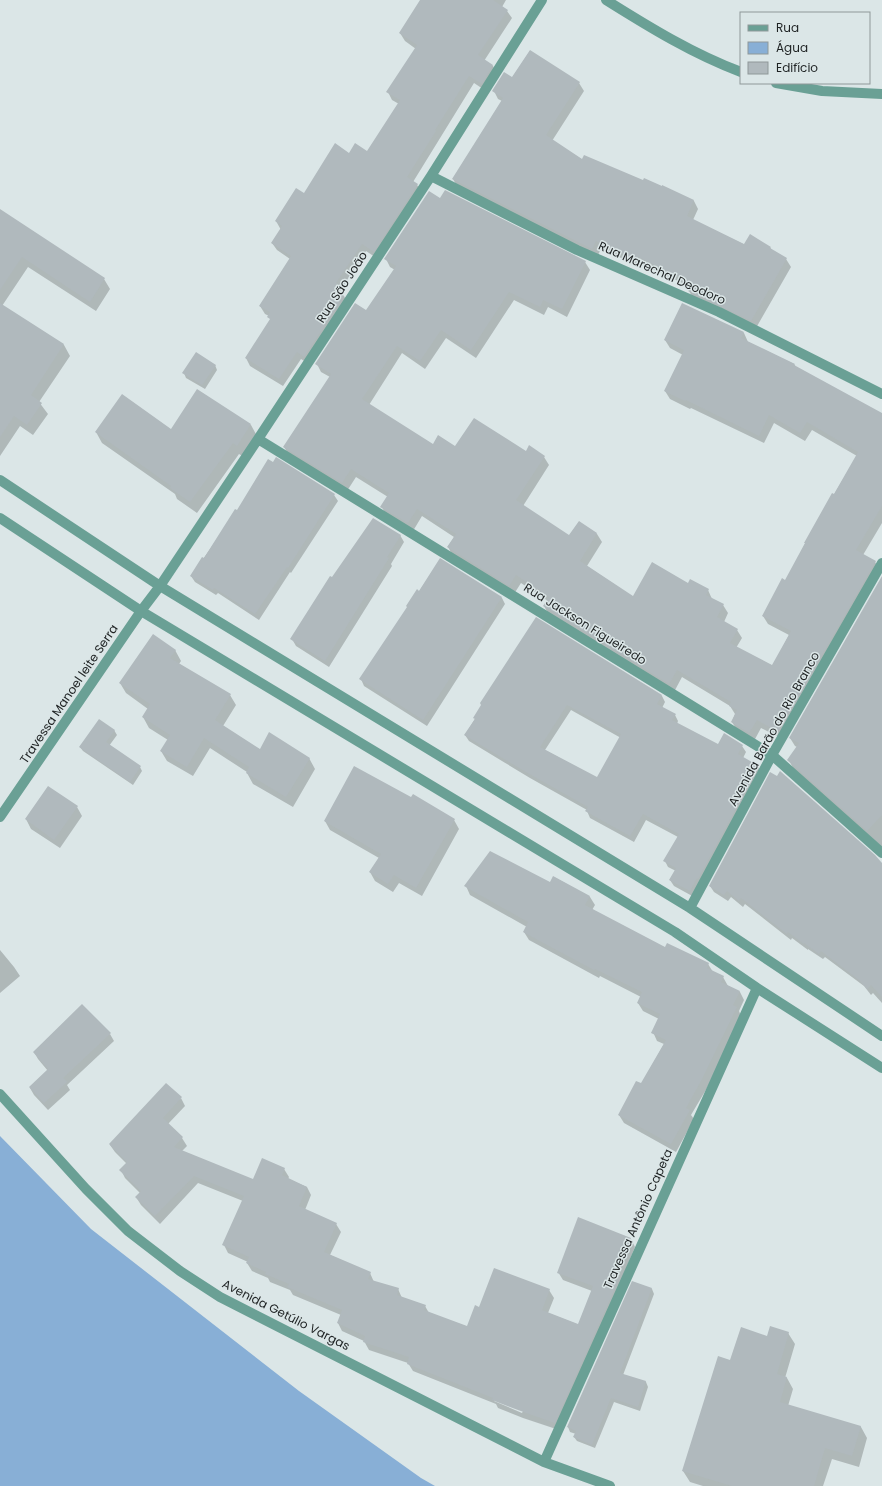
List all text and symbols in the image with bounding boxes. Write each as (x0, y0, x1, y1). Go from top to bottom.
legend (740, 12, 870, 84)
text: Rua (776, 19, 799, 36)
text: Água (776, 39, 808, 56)
text: Edifício (776, 59, 818, 76)
street label: Rua Marechal Deodoro (596, 237, 729, 308)
street label: Rua São João (312, 247, 371, 326)
street label: Rua Jackson Figueiredo (521, 579, 650, 669)
street label: Travessa Manoel leite Serra (16, 621, 122, 767)
street label: Avenida Barão do Rio Branco (724, 648, 823, 809)
street label: Travessa Antônio Capeta (599, 1146, 676, 1292)
street label: Avenida Getúlio Vargas (219, 1275, 353, 1354)

